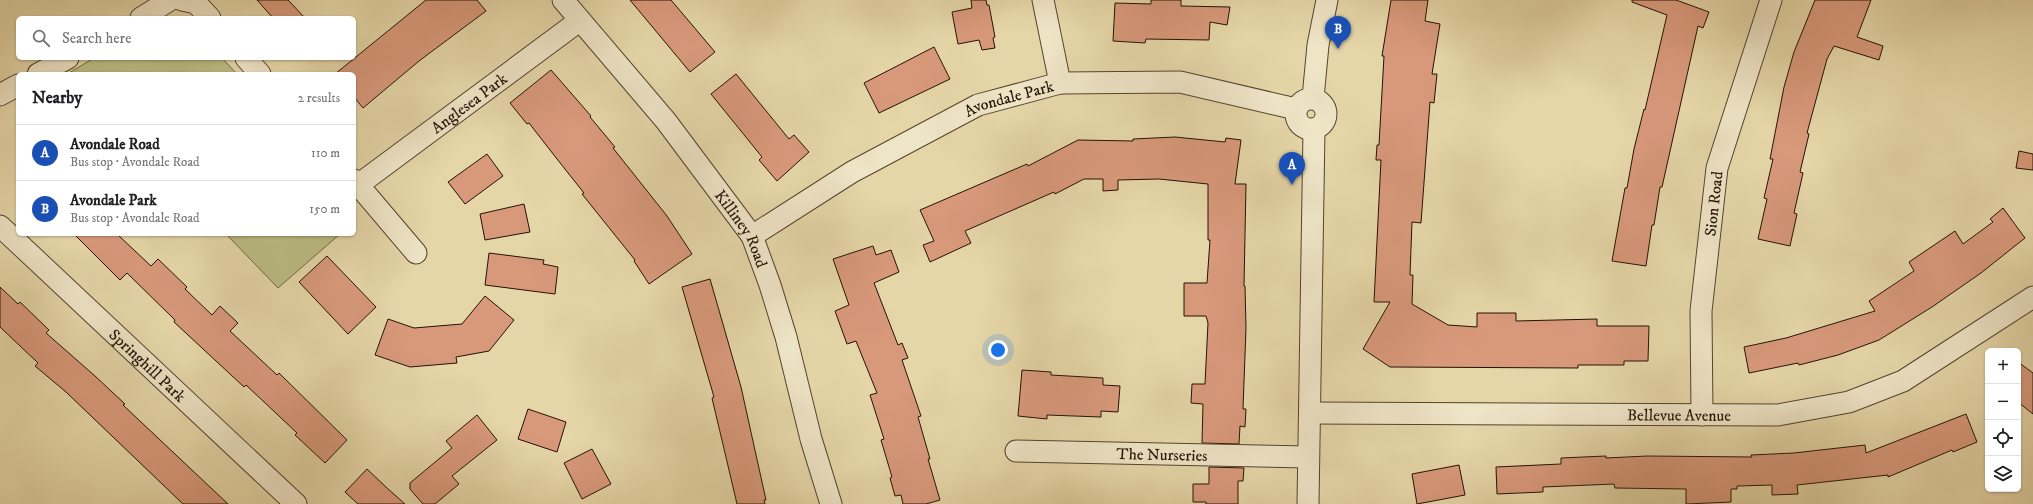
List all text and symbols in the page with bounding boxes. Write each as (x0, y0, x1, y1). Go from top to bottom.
search box (16, 16, 356, 60)
pin: B (1325, 16, 1351, 49)
icon: search (30, 27, 52, 49)
text: Search here (62, 29, 131, 48)
street label: Anglesea Park (427, 69, 512, 138)
street label: Avondale Park (961, 76, 1056, 122)
text: Nearby (32, 87, 82, 109)
text: 2 results (298, 90, 340, 106)
text: Avondale Road (70, 135, 160, 154)
text: A (41, 145, 49, 161)
text: 110 m (311, 145, 340, 161)
pin: A (1279, 152, 1305, 185)
text: Bus stop · Avondale Road (70, 154, 199, 170)
street label: Sion Road (1700, 170, 1728, 237)
street label: Killiney Road (710, 186, 772, 270)
text: Avondale Park (70, 191, 157, 210)
text: B (41, 201, 49, 217)
text: 150 m (309, 201, 340, 217)
text: Bus stop · Avondale Road (70, 210, 199, 226)
street label: Springhill Park (105, 325, 190, 407)
your location (988, 340, 1008, 360)
map controls (1985, 348, 2021, 492)
button: + (1985, 348, 2021, 384)
button: − (1985, 384, 2021, 420)
street label: Bellevue Avenue (1627, 405, 1731, 426)
button: locate (1985, 420, 2021, 456)
street label: The Nurseries (1116, 444, 1208, 466)
button: layers (1985, 456, 2021, 492)

